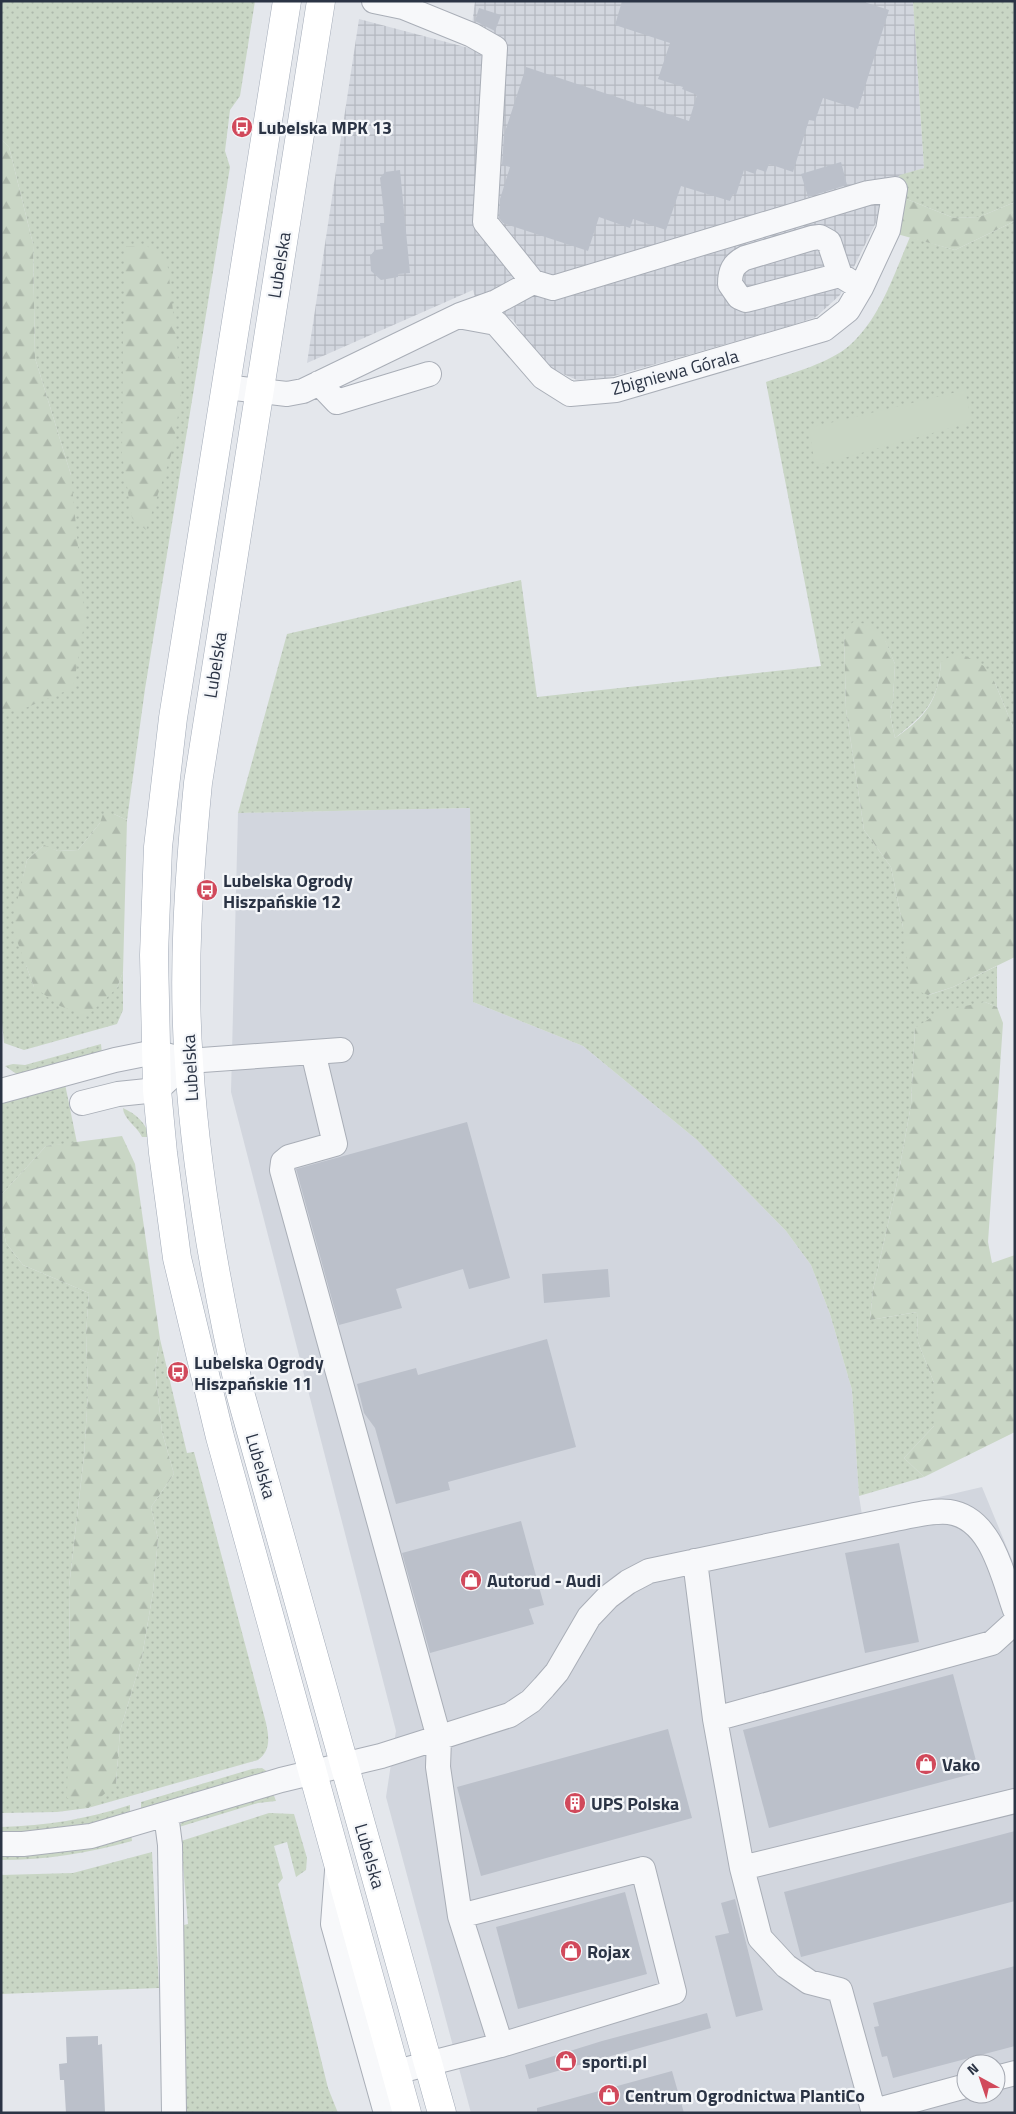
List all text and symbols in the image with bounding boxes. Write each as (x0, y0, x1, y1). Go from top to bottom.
place label: Lubelska MPK 13 (258, 114, 392, 141)
bus stop icon: Lubelska MPK 13 (230, 115, 254, 139)
street label: Lubelska (260, 230, 298, 300)
street label: Zbigniewa Górala (608, 342, 742, 402)
street label: Lubelska (196, 630, 234, 700)
place label: Lubelska Ogrody Hiszpańskie 12 (223, 867, 353, 915)
bus stop icon: Lubelska Ogrody Hiszpańskie 12 (195, 878, 219, 902)
street label: Lubelska (175, 1034, 205, 1102)
place label: Lubelska Ogrody Hiszpańskie 11 (194, 1349, 324, 1397)
bus stop icon: Lubelska Ogrody Hiszpańskie 11 (166, 1360, 190, 1384)
street label: Lubelska (239, 1430, 283, 1502)
place label: Autorud - Audi (487, 1567, 601, 1594)
shop icon: Autorud - Audi (459, 1568, 483, 1592)
place label: Vako (942, 1751, 980, 1778)
shop icon: Vako (914, 1752, 938, 1776)
place label: UPS Polska (591, 1790, 679, 1817)
building icon: UPS Polska (563, 1791, 587, 1815)
street label: Lubelska (348, 1820, 392, 1892)
place label: Rojax (587, 1938, 630, 1965)
shop icon: Rojax (559, 1939, 583, 1963)
place label: sporti.pl (582, 2048, 647, 2075)
shop icon: sporti.pl (554, 2049, 578, 2073)
north arrow (956, 2054, 1006, 2104)
text: N (962, 2057, 983, 2080)
place label: Centrum Ogrodnictwa PlantiCo (625, 2082, 865, 2109)
shop icon: Centrum Ogrodnictwa PlantiCo (597, 2083, 621, 2107)

